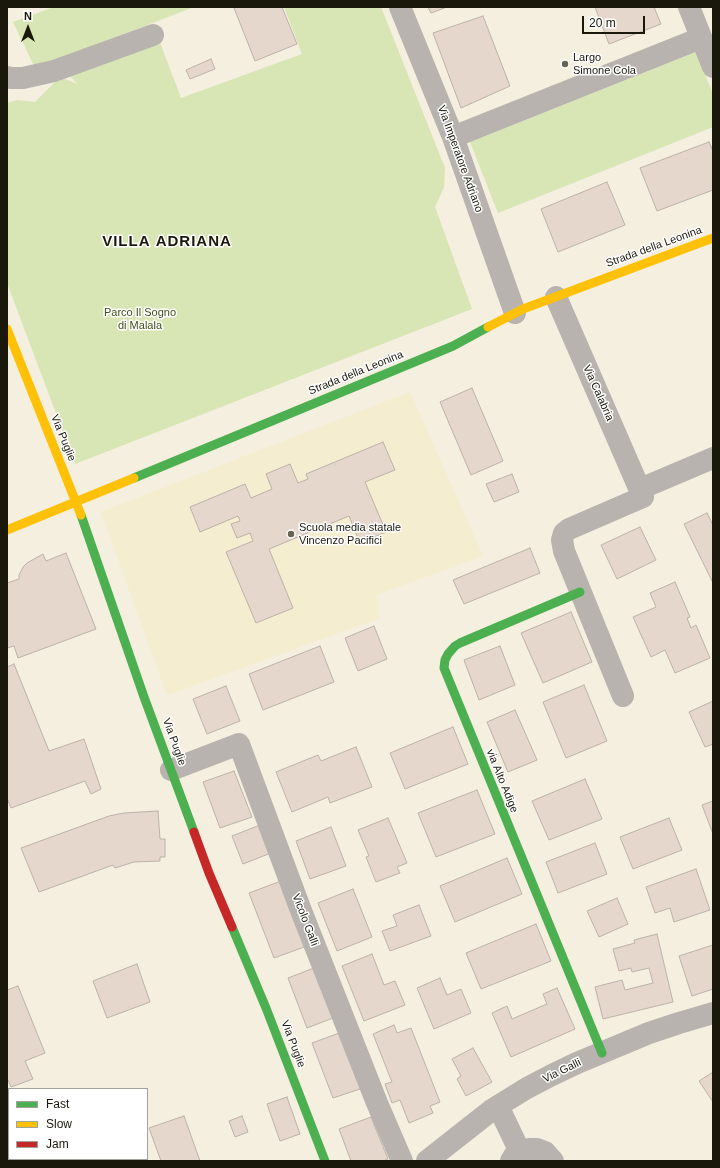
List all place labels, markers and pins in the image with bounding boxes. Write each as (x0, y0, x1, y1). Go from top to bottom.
place label: Largo Simone Cola (573, 51, 636, 77)
marker: Largo Simone Cola (560, 59, 570, 69)
place label: Scuola media statale Vincenzo Pacifici (299, 521, 401, 547)
marker: Scuola media statale Vincenzo Pacifici (286, 529, 296, 539)

